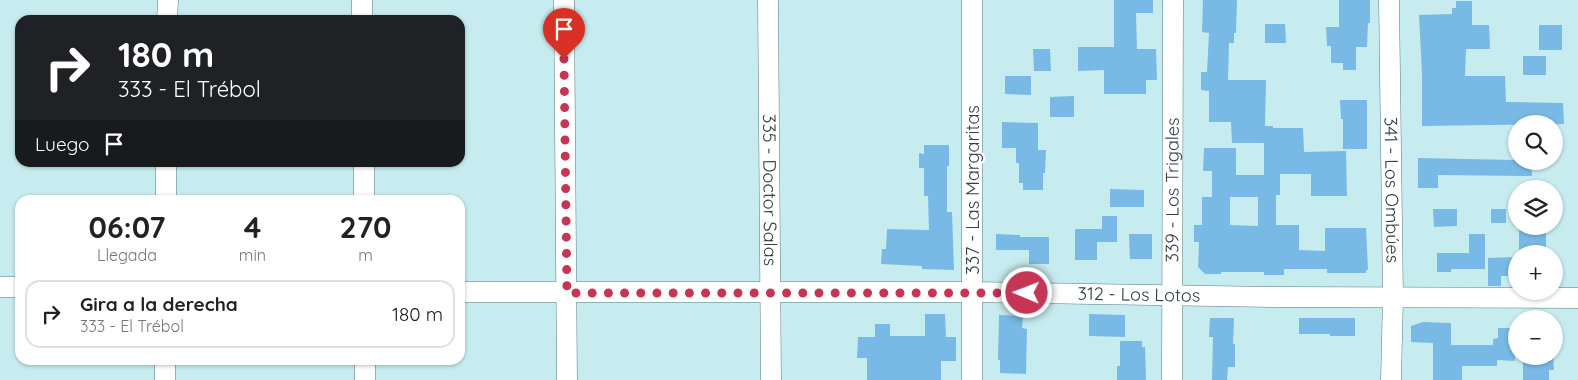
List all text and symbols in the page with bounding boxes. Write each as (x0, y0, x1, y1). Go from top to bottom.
pin (543, 8, 585, 59)
icon: arrive (550, 15, 578, 43)
text: 180 m (118, 32, 214, 76)
icon: right (35, 35, 100, 100)
text: 333 - El Trébol (118, 75, 261, 103)
street label: 337 - Las Margaritas (961, 105, 984, 275)
street label: 335 - Doctor Salas (758, 114, 782, 266)
map controls (1508, 115, 1563, 365)
button: search (1508, 115, 1563, 170)
street label: 341 - Los Ombúes (1380, 117, 1405, 263)
street label: 339 - Los Trigales (1160, 118, 1184, 262)
icon: arrive (100, 130, 128, 158)
text: Luego (35, 132, 90, 156)
button: layers (1508, 180, 1563, 235)
text: 06:07 (88, 208, 165, 246)
text: 4 (244, 208, 261, 246)
text: 270 (340, 208, 392, 246)
text: Llegada (97, 245, 157, 265)
text: min (239, 245, 266, 265)
text: m (358, 245, 373, 265)
button: + (1508, 245, 1563, 300)
position arrow (1000, 266, 1052, 318)
street label: 312 - Los Lotos (1078, 282, 1200, 307)
text: Gira a la derecha (80, 292, 238, 316)
icon: right (37, 300, 65, 328)
text: 180 m (392, 302, 443, 326)
button: − (1508, 310, 1563, 365)
text: 333 - El Trébol (80, 316, 184, 336)

